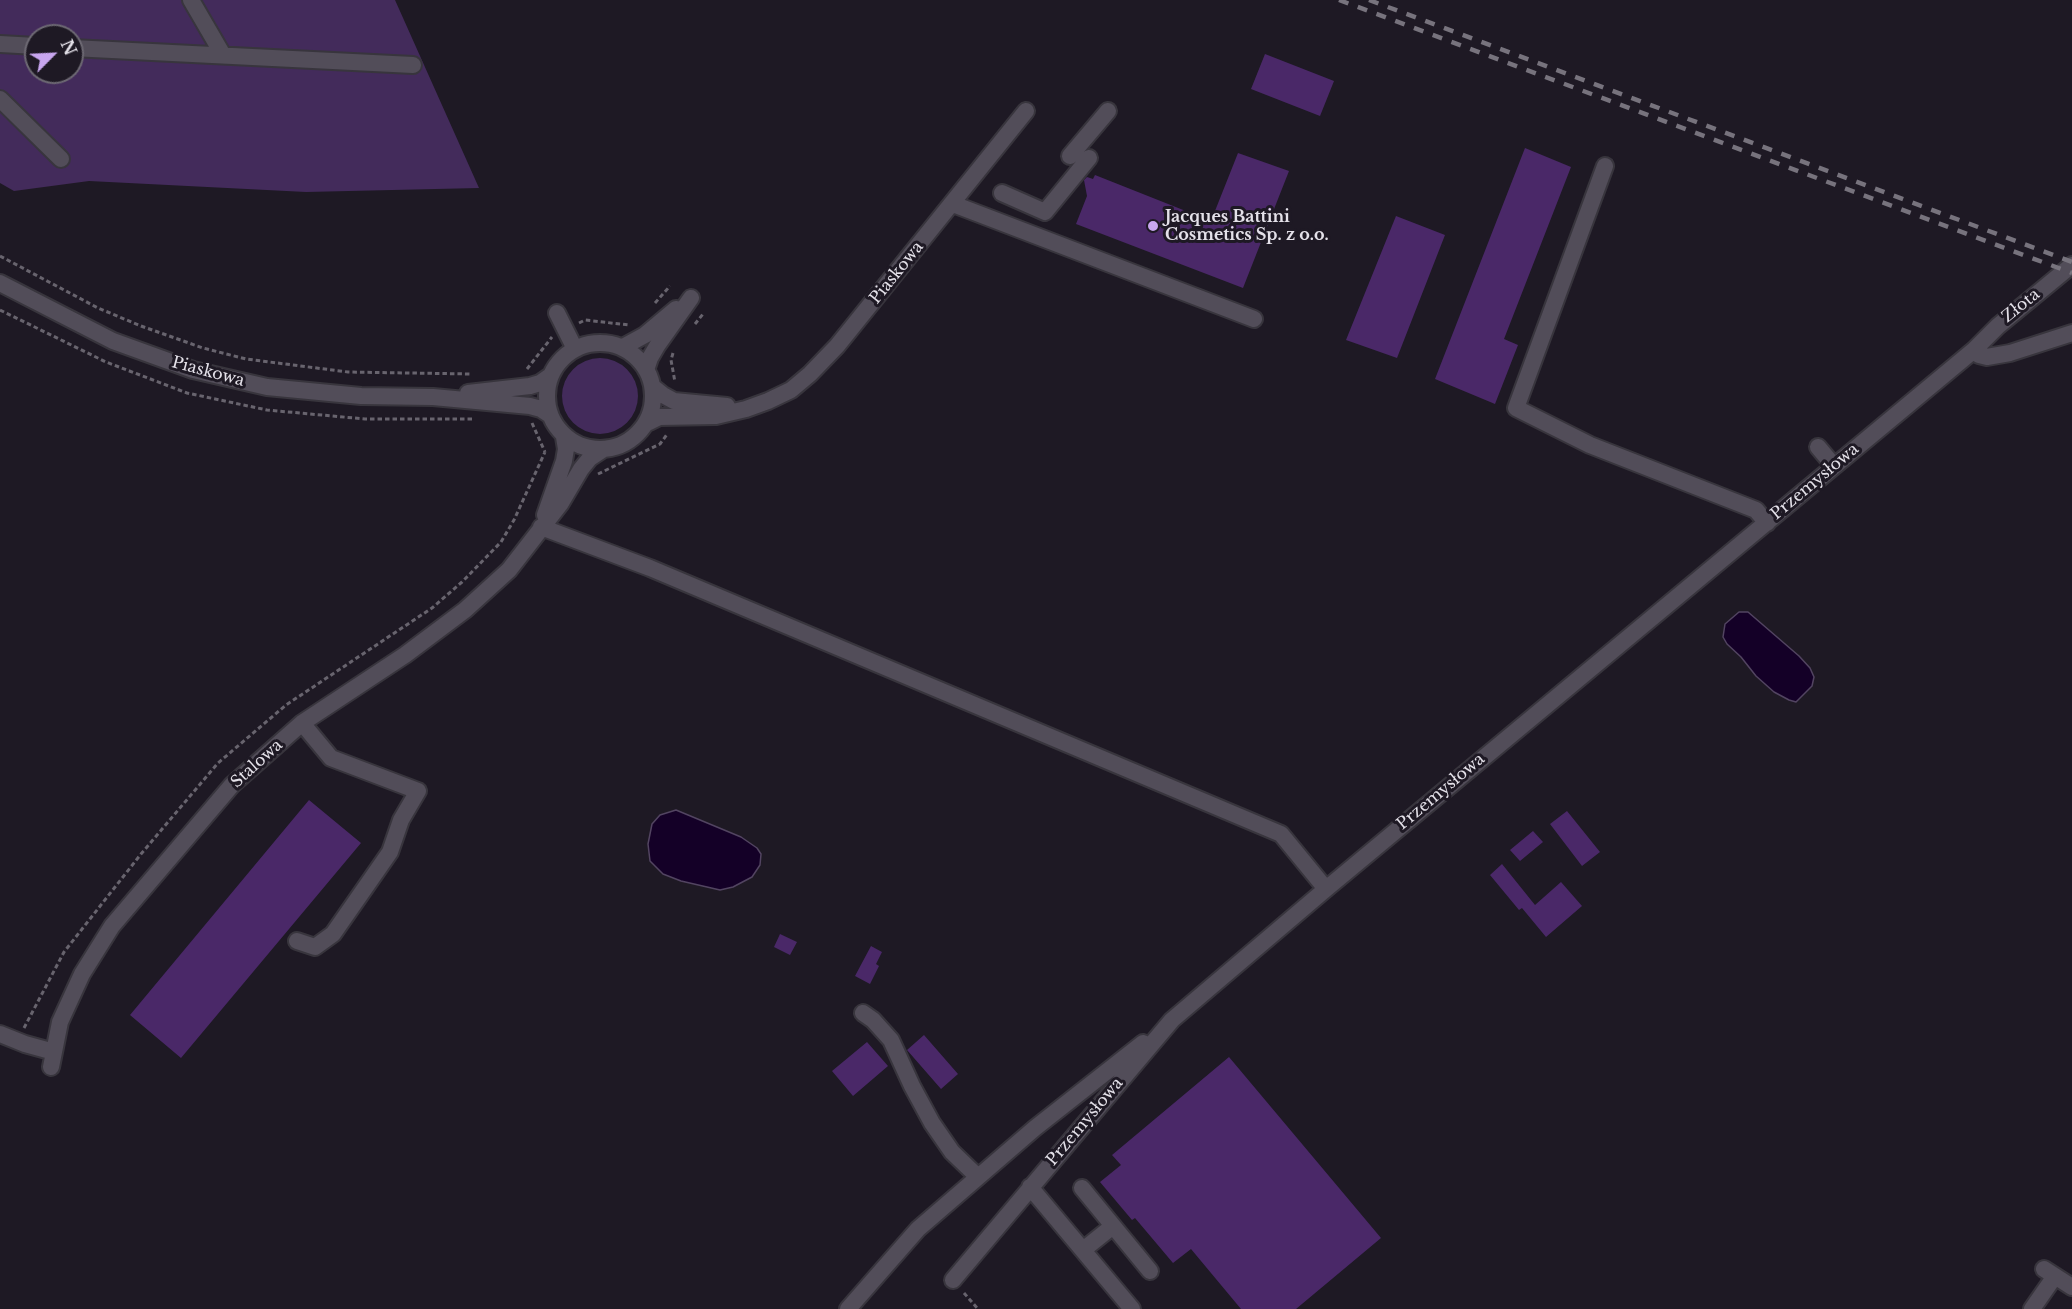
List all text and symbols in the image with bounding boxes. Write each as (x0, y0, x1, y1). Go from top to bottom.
north arrow (24, 24, 84, 84)
text: N (56, 37, 81, 58)
place label: Jacques Battini Cosmetics Sp. z o.o. (1165, 207, 1329, 245)
marker: Jacques Battini Cosmetics Sp. z o.o. (1146, 219, 1160, 233)
street label: Piaskowa (866, 238, 928, 308)
street label: Złota (1998, 285, 2044, 327)
street label: Piaskowa (170, 353, 246, 391)
street label: Przemysłowa (1767, 440, 1863, 524)
street label: Stalowa (227, 736, 287, 792)
street label: Przemysłowa (1393, 750, 1489, 834)
street label: Przemysłowa (1043, 1074, 1127, 1170)

